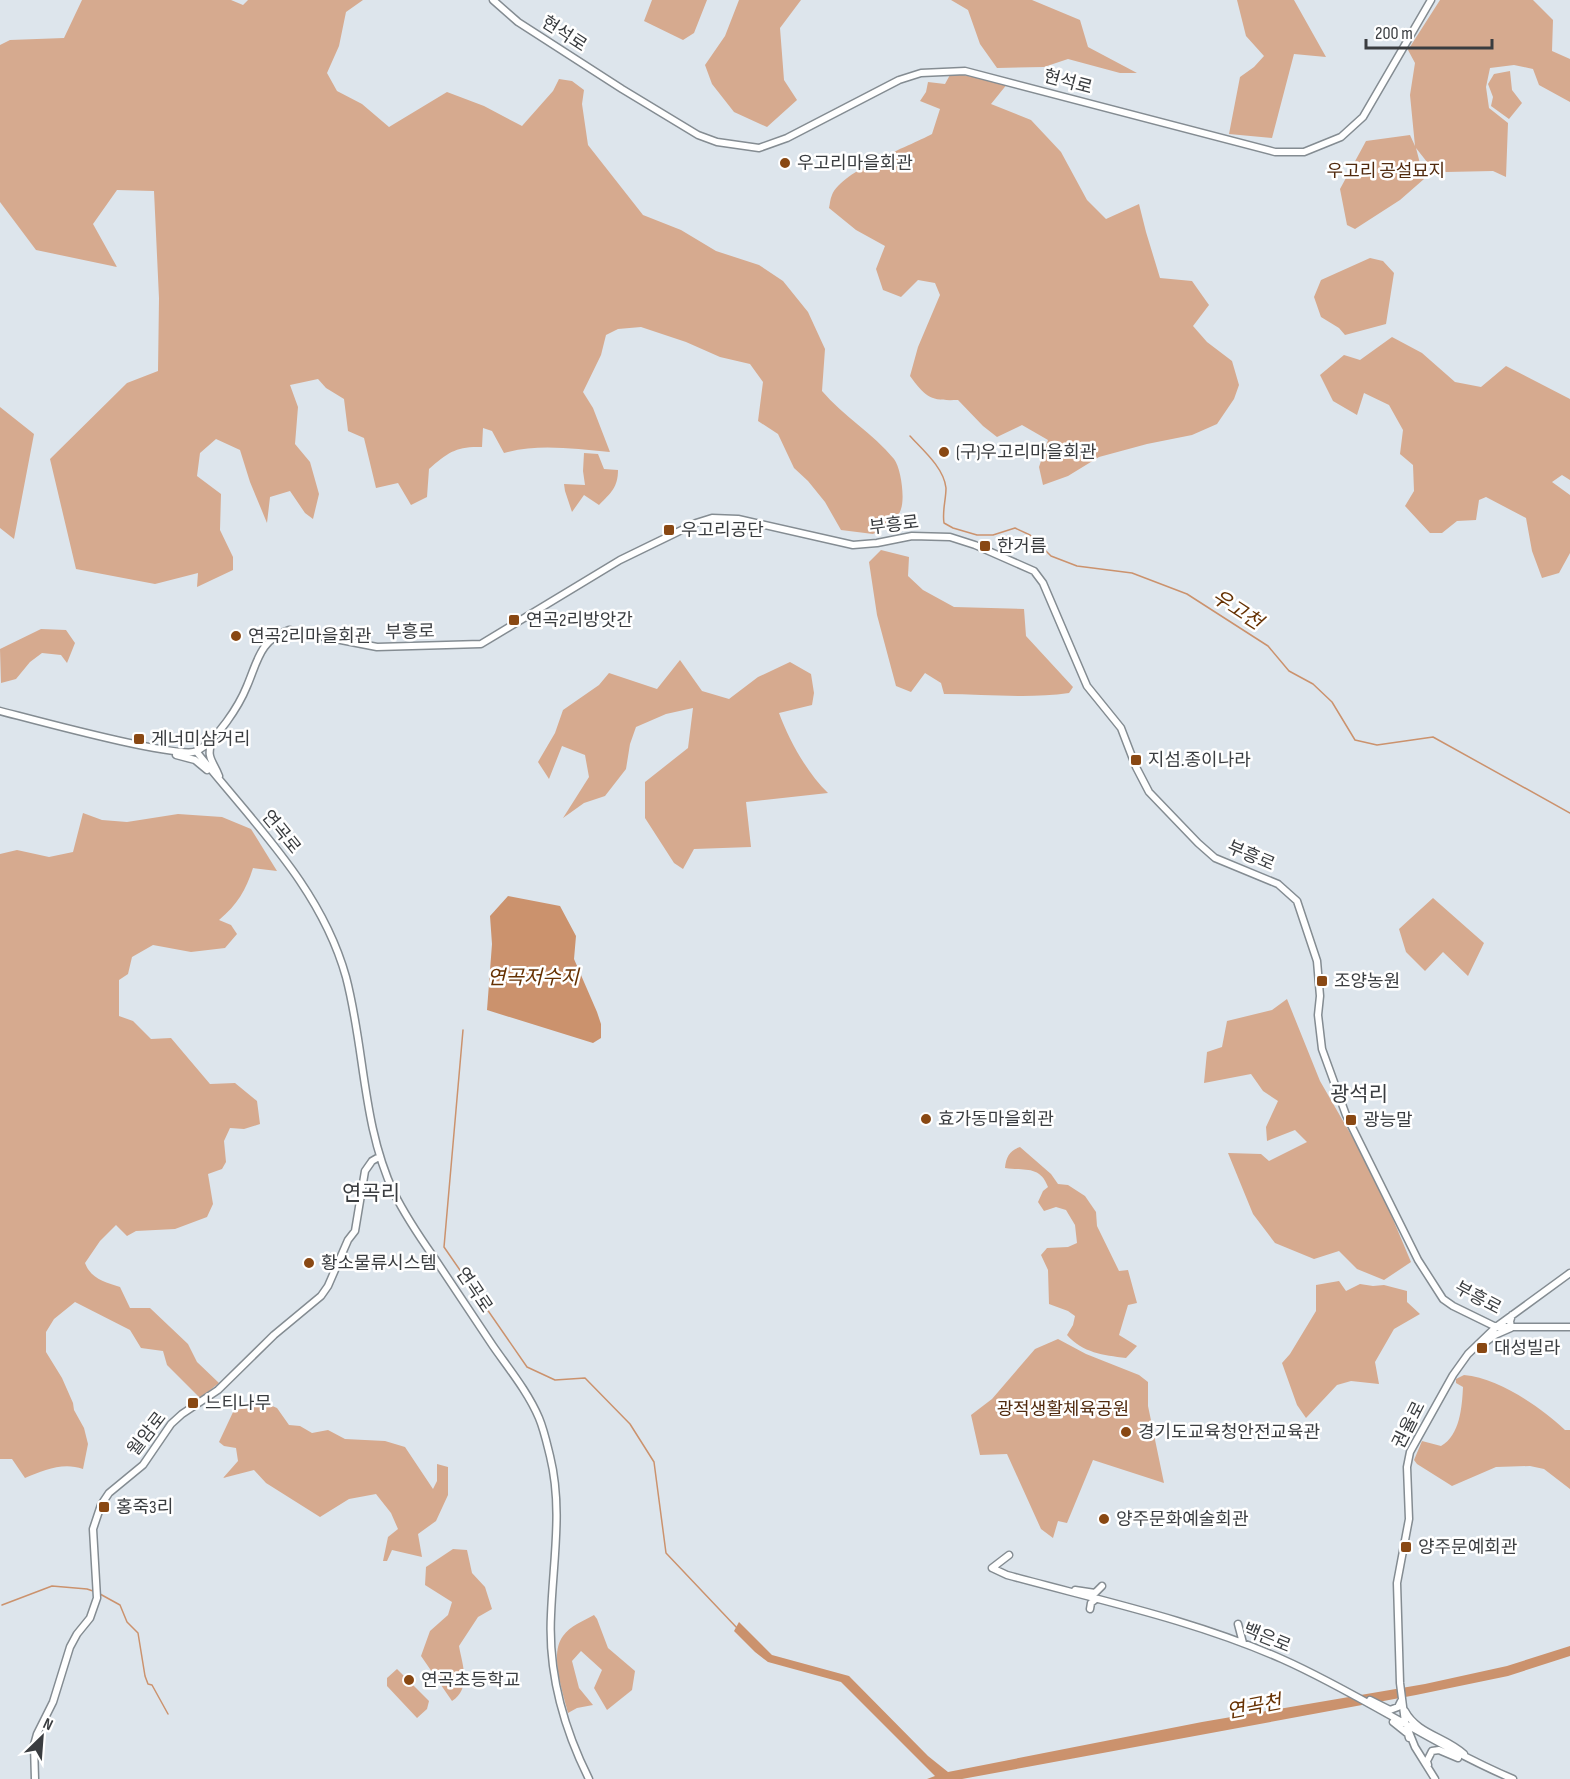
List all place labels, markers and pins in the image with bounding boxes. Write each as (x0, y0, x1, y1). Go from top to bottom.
place label: 우고리마을회관 (797, 153, 913, 174)
marker: 우고리마을회관 (778, 156, 792, 170)
place label: (구)우고리마을회관 (956, 442, 1097, 463)
marker: (구)우고리마을회관 (937, 445, 951, 459)
place label: 우고리공단 (681, 520, 764, 541)
marker: 우고리공단 (662, 523, 676, 537)
place label: 한거름 (997, 536, 1047, 557)
marker: 한거름 (978, 539, 992, 553)
place label: 연곡2리방앗간 (526, 610, 633, 631)
marker: 연곡2리방앗간 (507, 613, 521, 627)
place label: 연곡2리마을회관 (248, 626, 372, 647)
marker: 연곡2리마을회관 (229, 629, 243, 643)
place label: 게너미삼거리 (151, 729, 250, 750)
marker: 게너미삼거리 (132, 732, 146, 746)
place label: 지섬.종이나라 (1148, 750, 1251, 771)
marker: 지섬.종이나라 (1129, 753, 1143, 767)
place label: 조양농원 (1334, 971, 1400, 992)
marker: 조양농원 (1315, 974, 1329, 988)
place label: 효가동마을회관 (938, 1109, 1054, 1130)
place label: 광능말 (1363, 1110, 1413, 1131)
marker: 효가동마을회관 (919, 1112, 933, 1126)
marker: 광능말 (1344, 1113, 1358, 1127)
place label: 황소물류시스템 (321, 1253, 437, 1274)
marker: 황소물류시스템 (302, 1256, 316, 1270)
place label: 대성빌라 (1494, 1338, 1561, 1359)
marker: 대성빌라 (1475, 1341, 1489, 1355)
place label: 느티나무 (205, 1393, 271, 1414)
marker: 느티나무 (186, 1396, 200, 1410)
place label: 경기도교육청안전교육관 (1138, 1422, 1321, 1443)
marker: 경기도교육청안전교육관 (1119, 1425, 1133, 1439)
place label: 홍죽3리 (116, 1497, 173, 1518)
marker: 홍죽3리 (97, 1500, 111, 1514)
place label: 양주문화예술회관 (1116, 1509, 1249, 1530)
marker: 양주문화예술회관 (1097, 1512, 1111, 1526)
place label: 양주문예회관 (1418, 1537, 1518, 1558)
marker: 양주문예회관 (1399, 1540, 1413, 1554)
place label: 연곡초등학교 (421, 1670, 520, 1691)
marker: 연곡초등학교 (402, 1673, 416, 1687)

